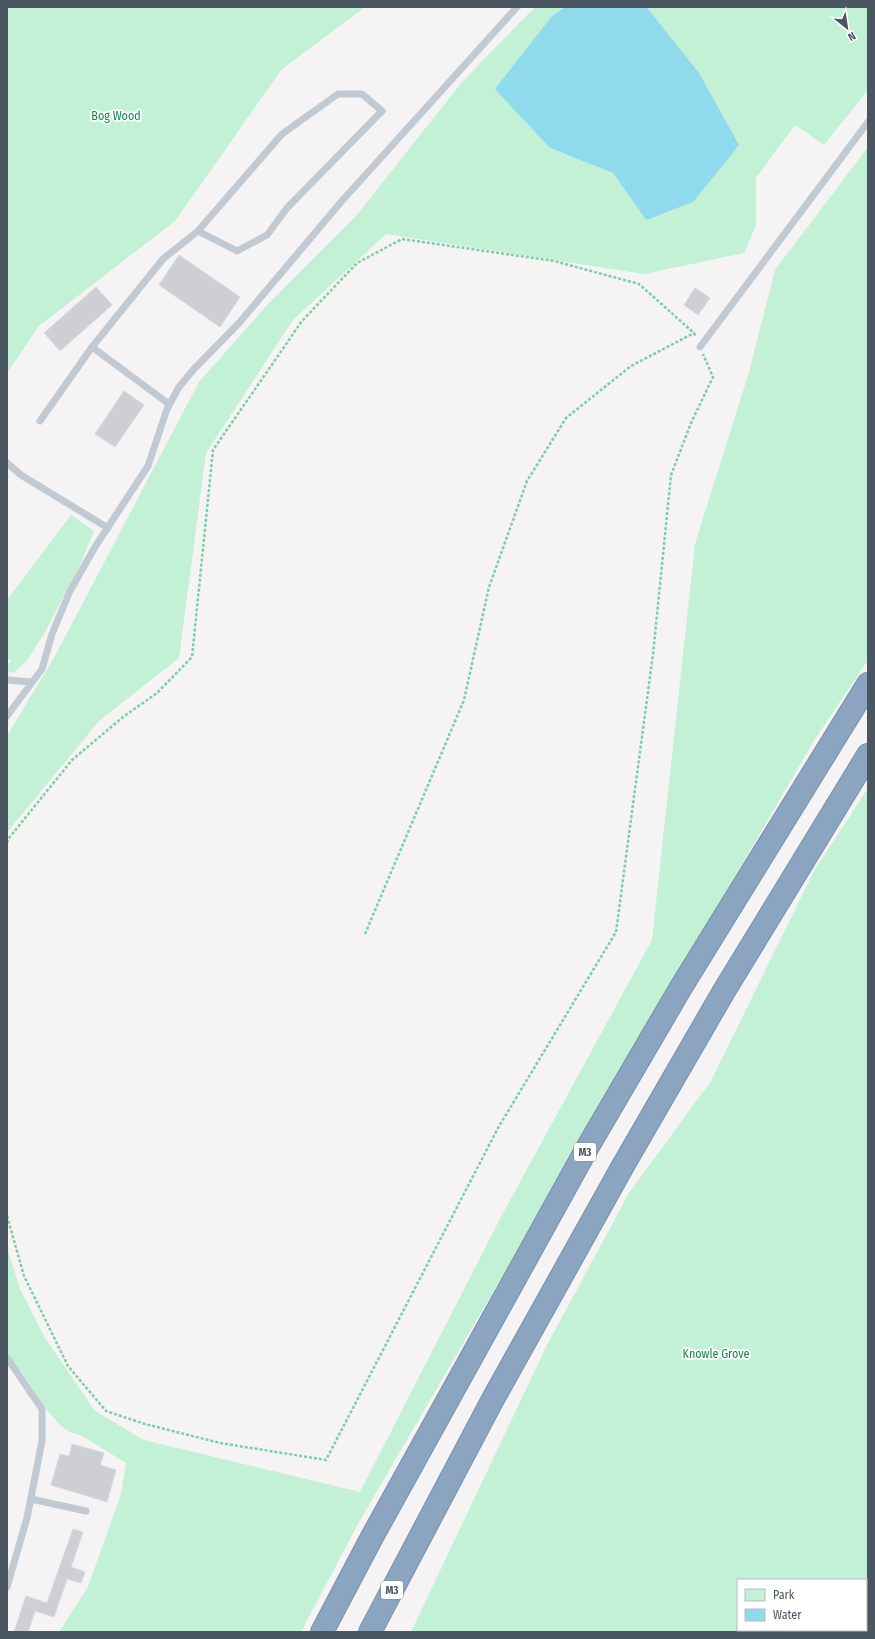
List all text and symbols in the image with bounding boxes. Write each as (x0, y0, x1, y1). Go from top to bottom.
north arrow (827, 8, 867, 48)
text: N (846, 29, 858, 44)
park label: Bog Wood (91, 109, 141, 123)
road number: M3 (574, 1143, 596, 1161)
park label: Knowle Grove (683, 1347, 750, 1361)
legend (737, 1579, 867, 1631)
road number: M3 (381, 1581, 403, 1599)
text: Park (773, 1588, 795, 1602)
text: Water (773, 1608, 802, 1622)

